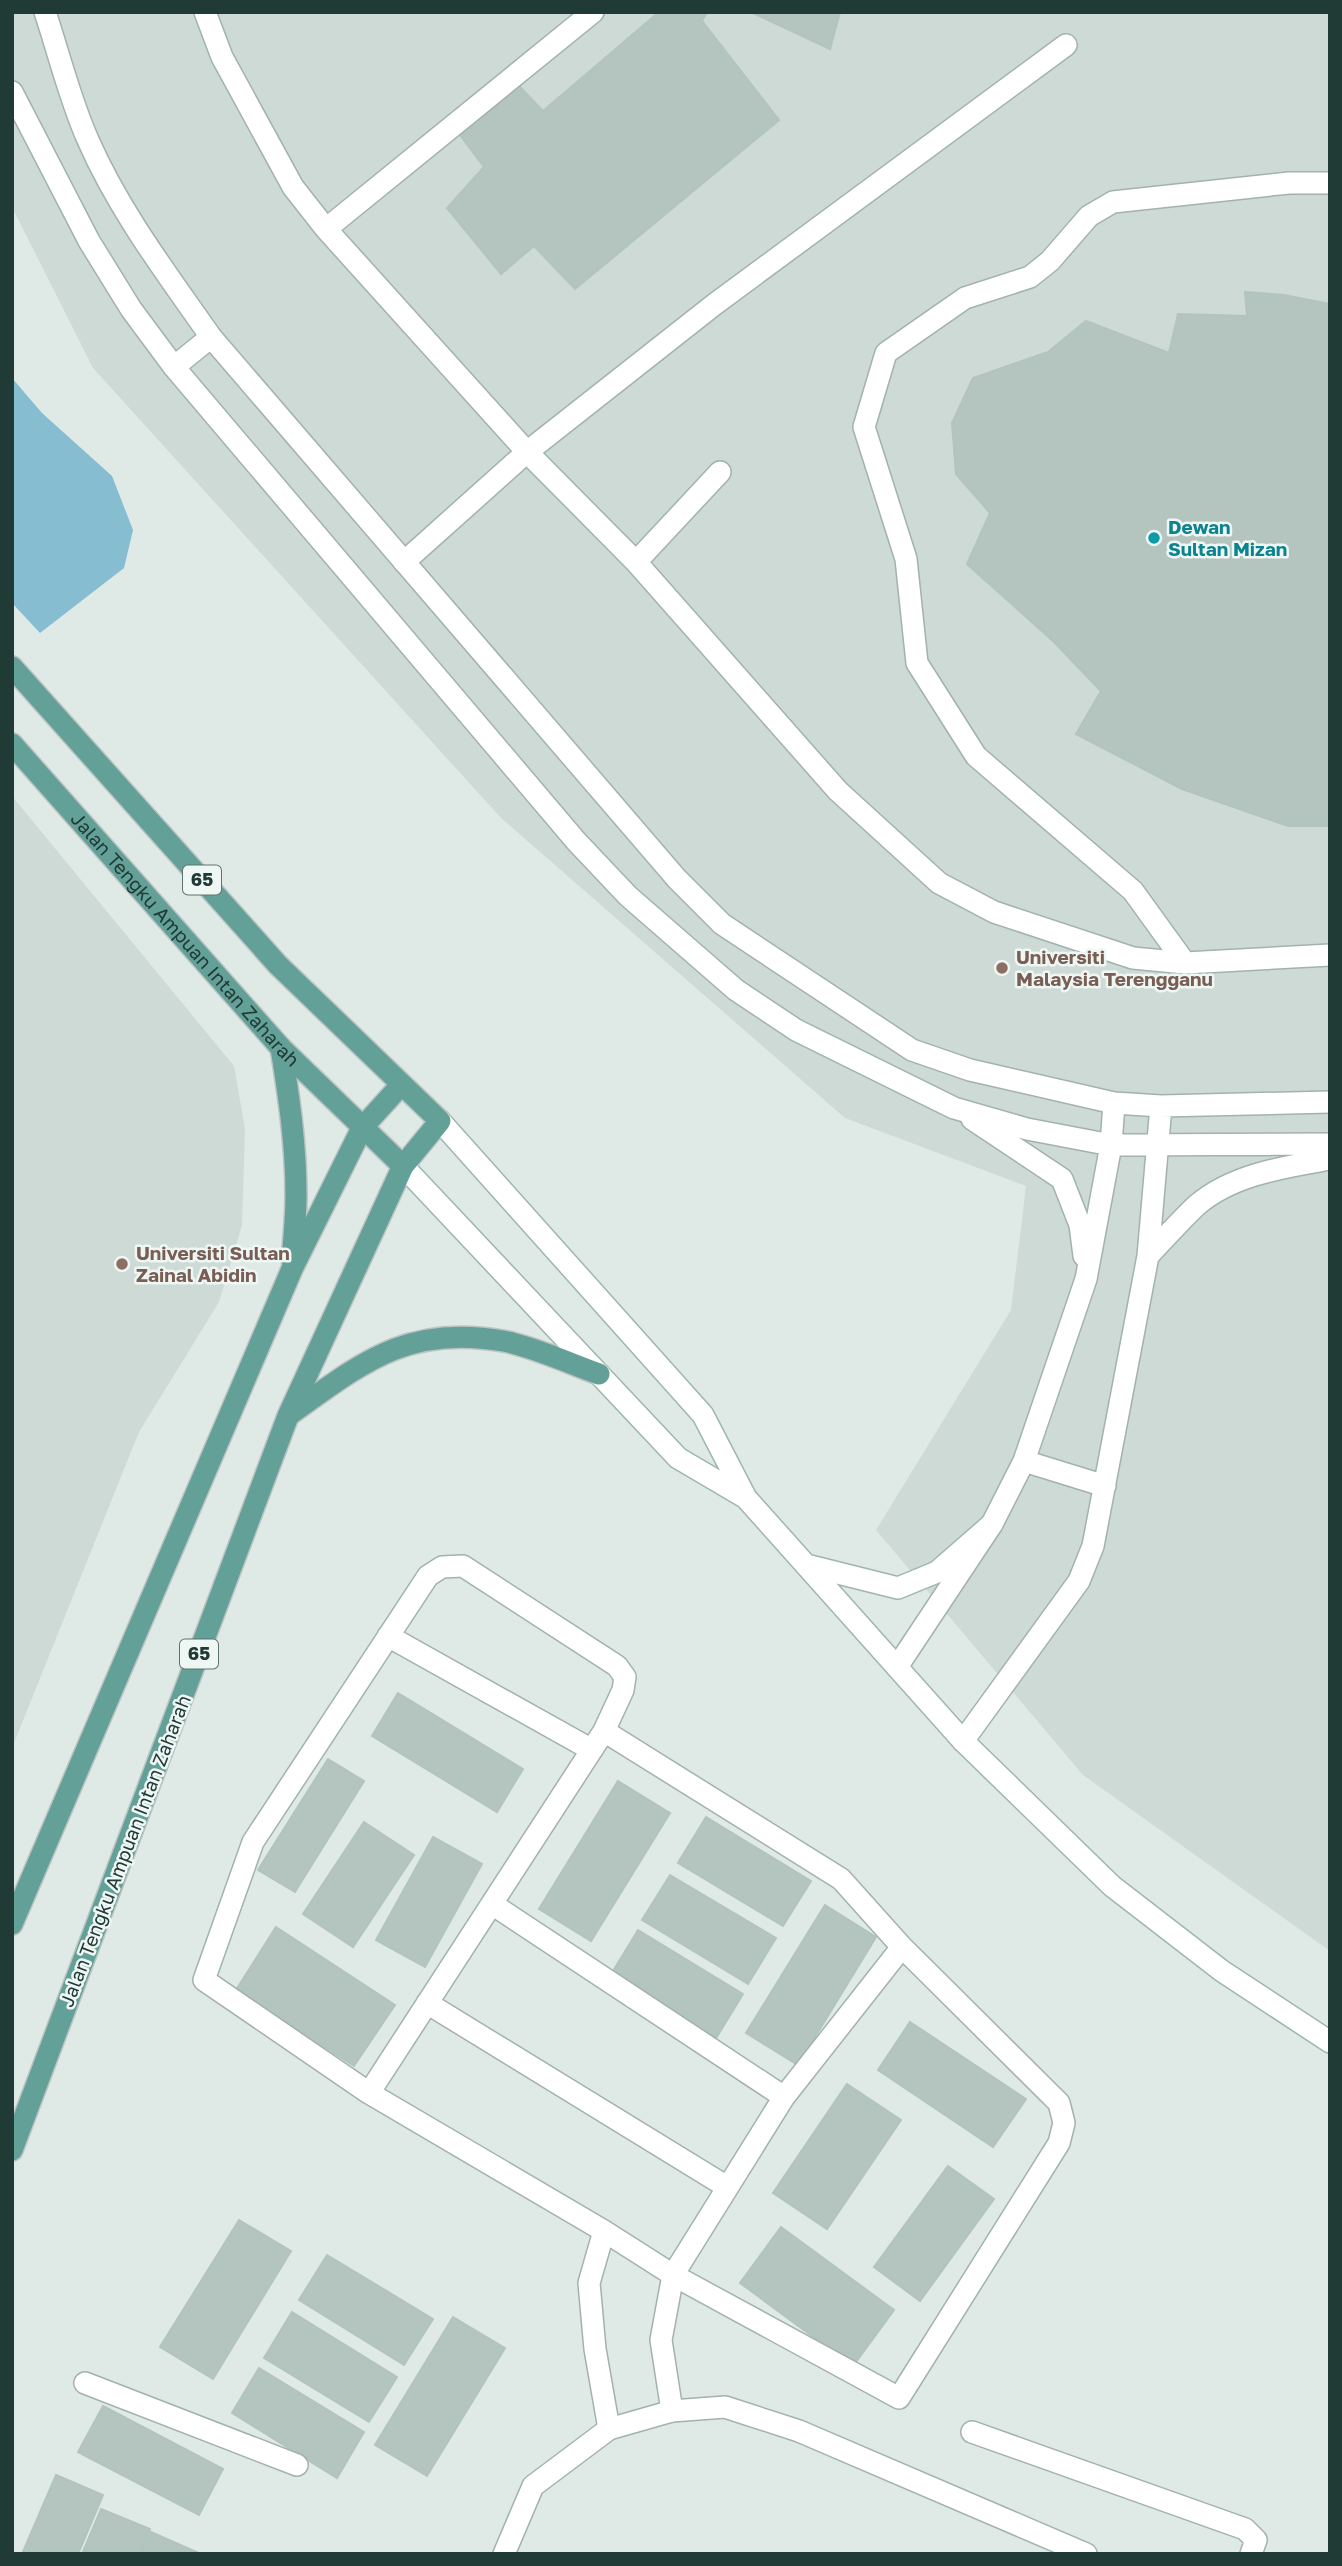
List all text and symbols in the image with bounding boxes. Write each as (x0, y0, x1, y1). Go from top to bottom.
place label: Dewan Sultan Mizan (1168, 515, 1287, 560)
marker: Dewan Sultan Mizan (1146, 530, 1162, 546)
street label: Jalan Tengku Ampuan Intan Zaharah (67, 807, 305, 1071)
road number: 65 (183, 866, 221, 894)
place label: Universiti Malaysia Terengganu (1016, 945, 1213, 990)
marker: Universiti Malaysia Terengganu (994, 960, 1010, 976)
place label: Universiti Sultan Zainal Abidin (136, 1241, 290, 1286)
marker: Universiti Sultan Zainal Abidin (114, 1256, 130, 1272)
road number: 65 (180, 1639, 218, 1668)
street label: Jalan Tengku Ampuan Intan Zaharah (54, 1692, 195, 2010)

